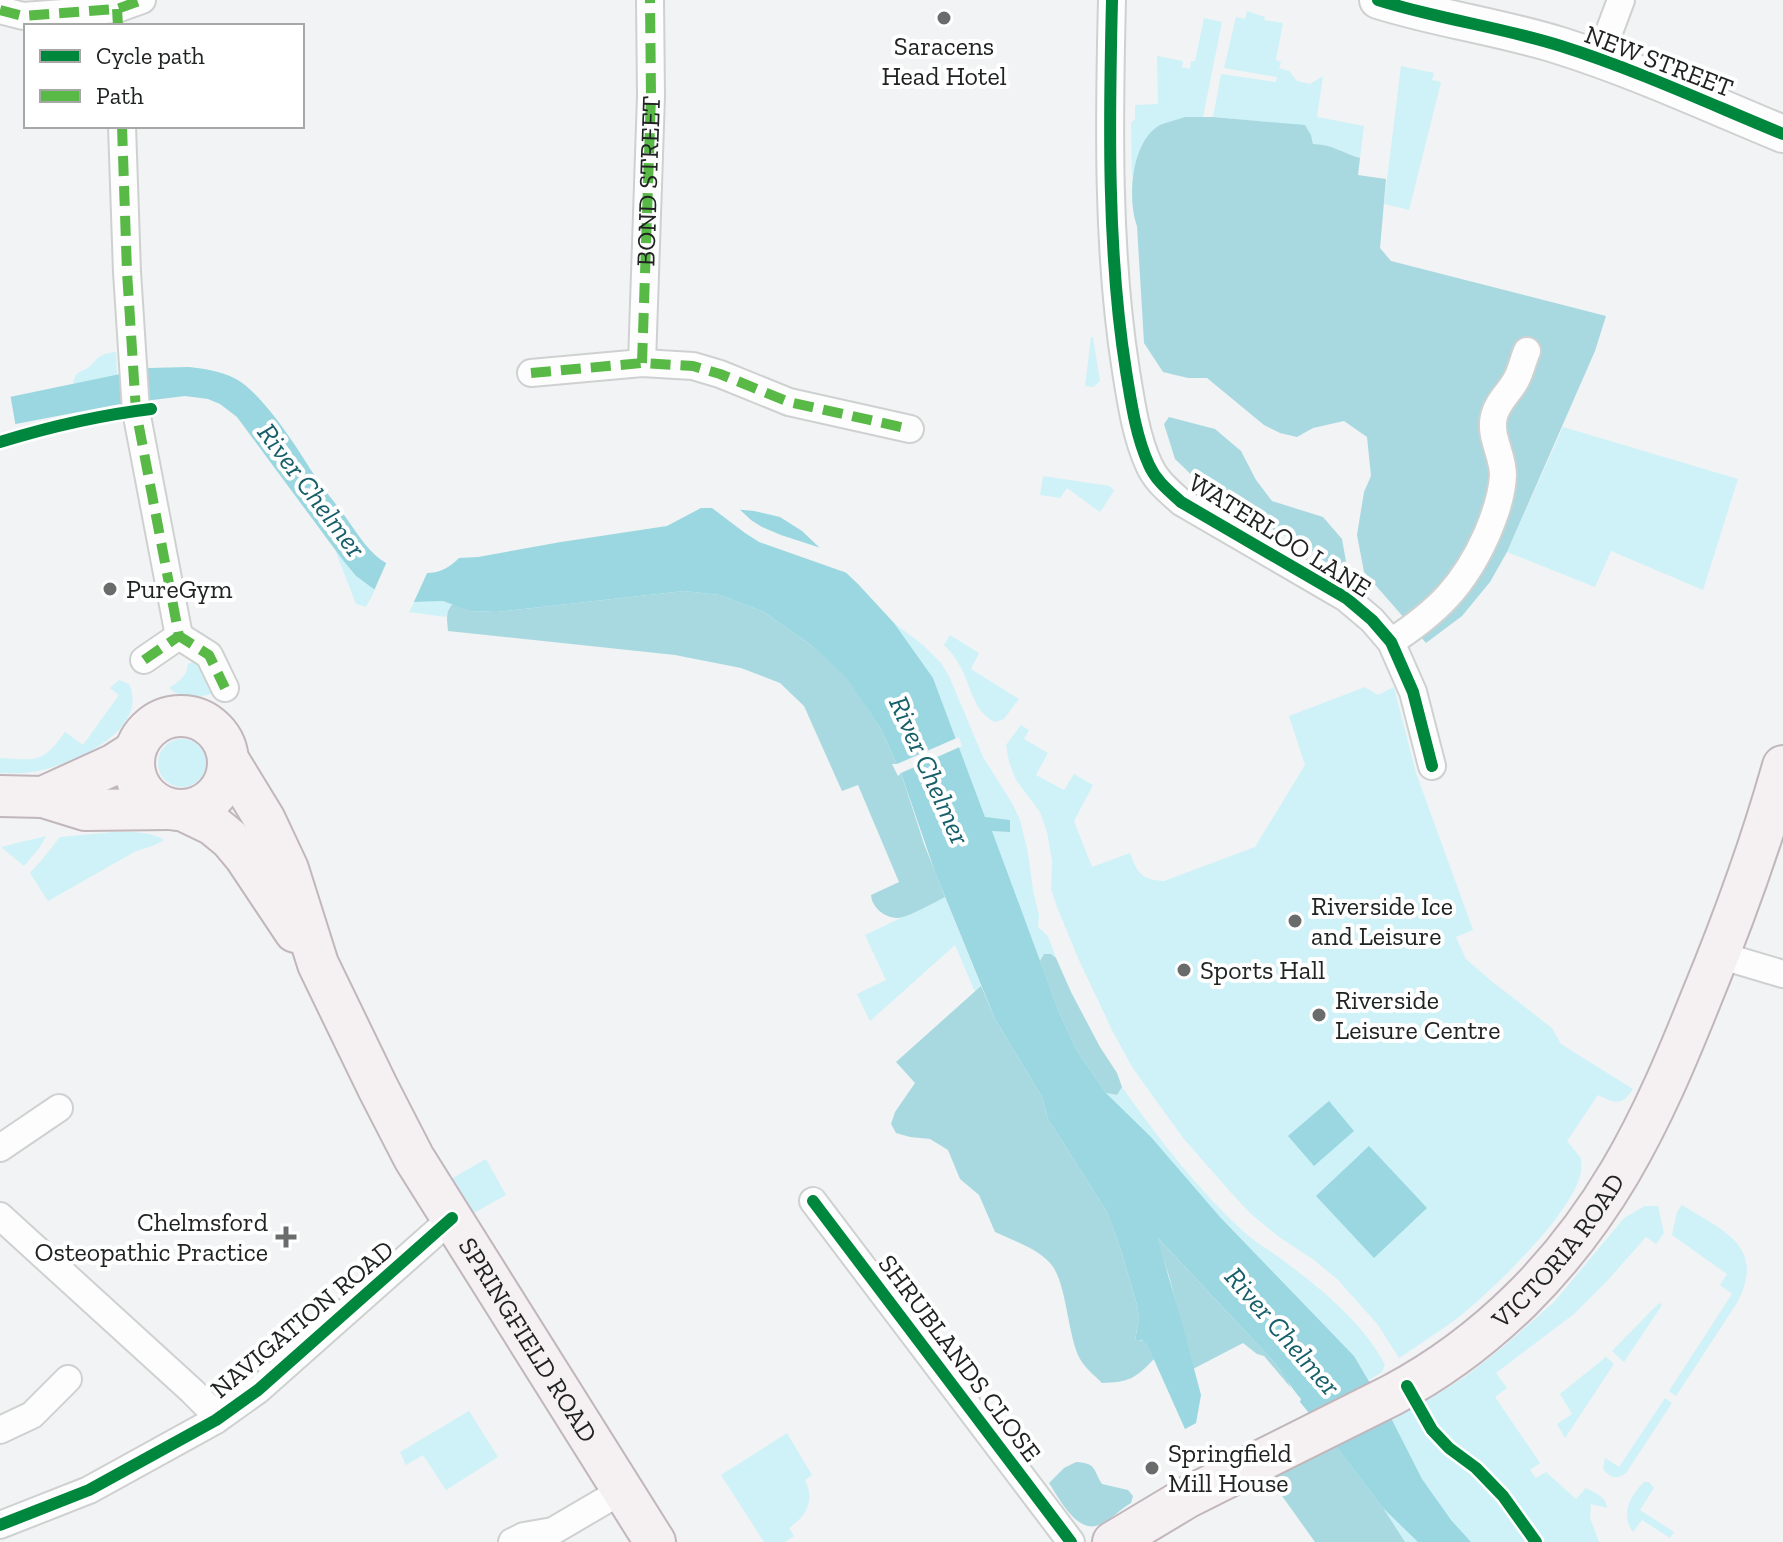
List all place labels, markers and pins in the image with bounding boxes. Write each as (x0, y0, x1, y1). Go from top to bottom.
marker: Saracens Head Hotel (935, 9, 953, 27)
place label: Saracens Head Hotel (881, 30, 1007, 92)
place label: PureGym (126, 573, 233, 605)
marker: PureGym (101, 580, 119, 598)
place label: Riverside Ice and Leisure (1311, 890, 1453, 952)
marker: Riverside Ice and Leisure (1286, 912, 1304, 930)
place label: Sports Hall (1200, 954, 1325, 986)
marker: Sports Hall (1175, 961, 1193, 979)
place label: Riverside Leisure Centre (1335, 984, 1500, 1046)
marker: Riverside Leisure Centre (1310, 1006, 1328, 1024)
place label: Chelmsford Osteopathic Practice (35, 1206, 268, 1268)
marker: Chelmsford Osteopathic Practice (275, 1226, 297, 1248)
place label: Springfield Mill House (1168, 1437, 1292, 1499)
marker: Springfield Mill House (1143, 1459, 1161, 1477)

